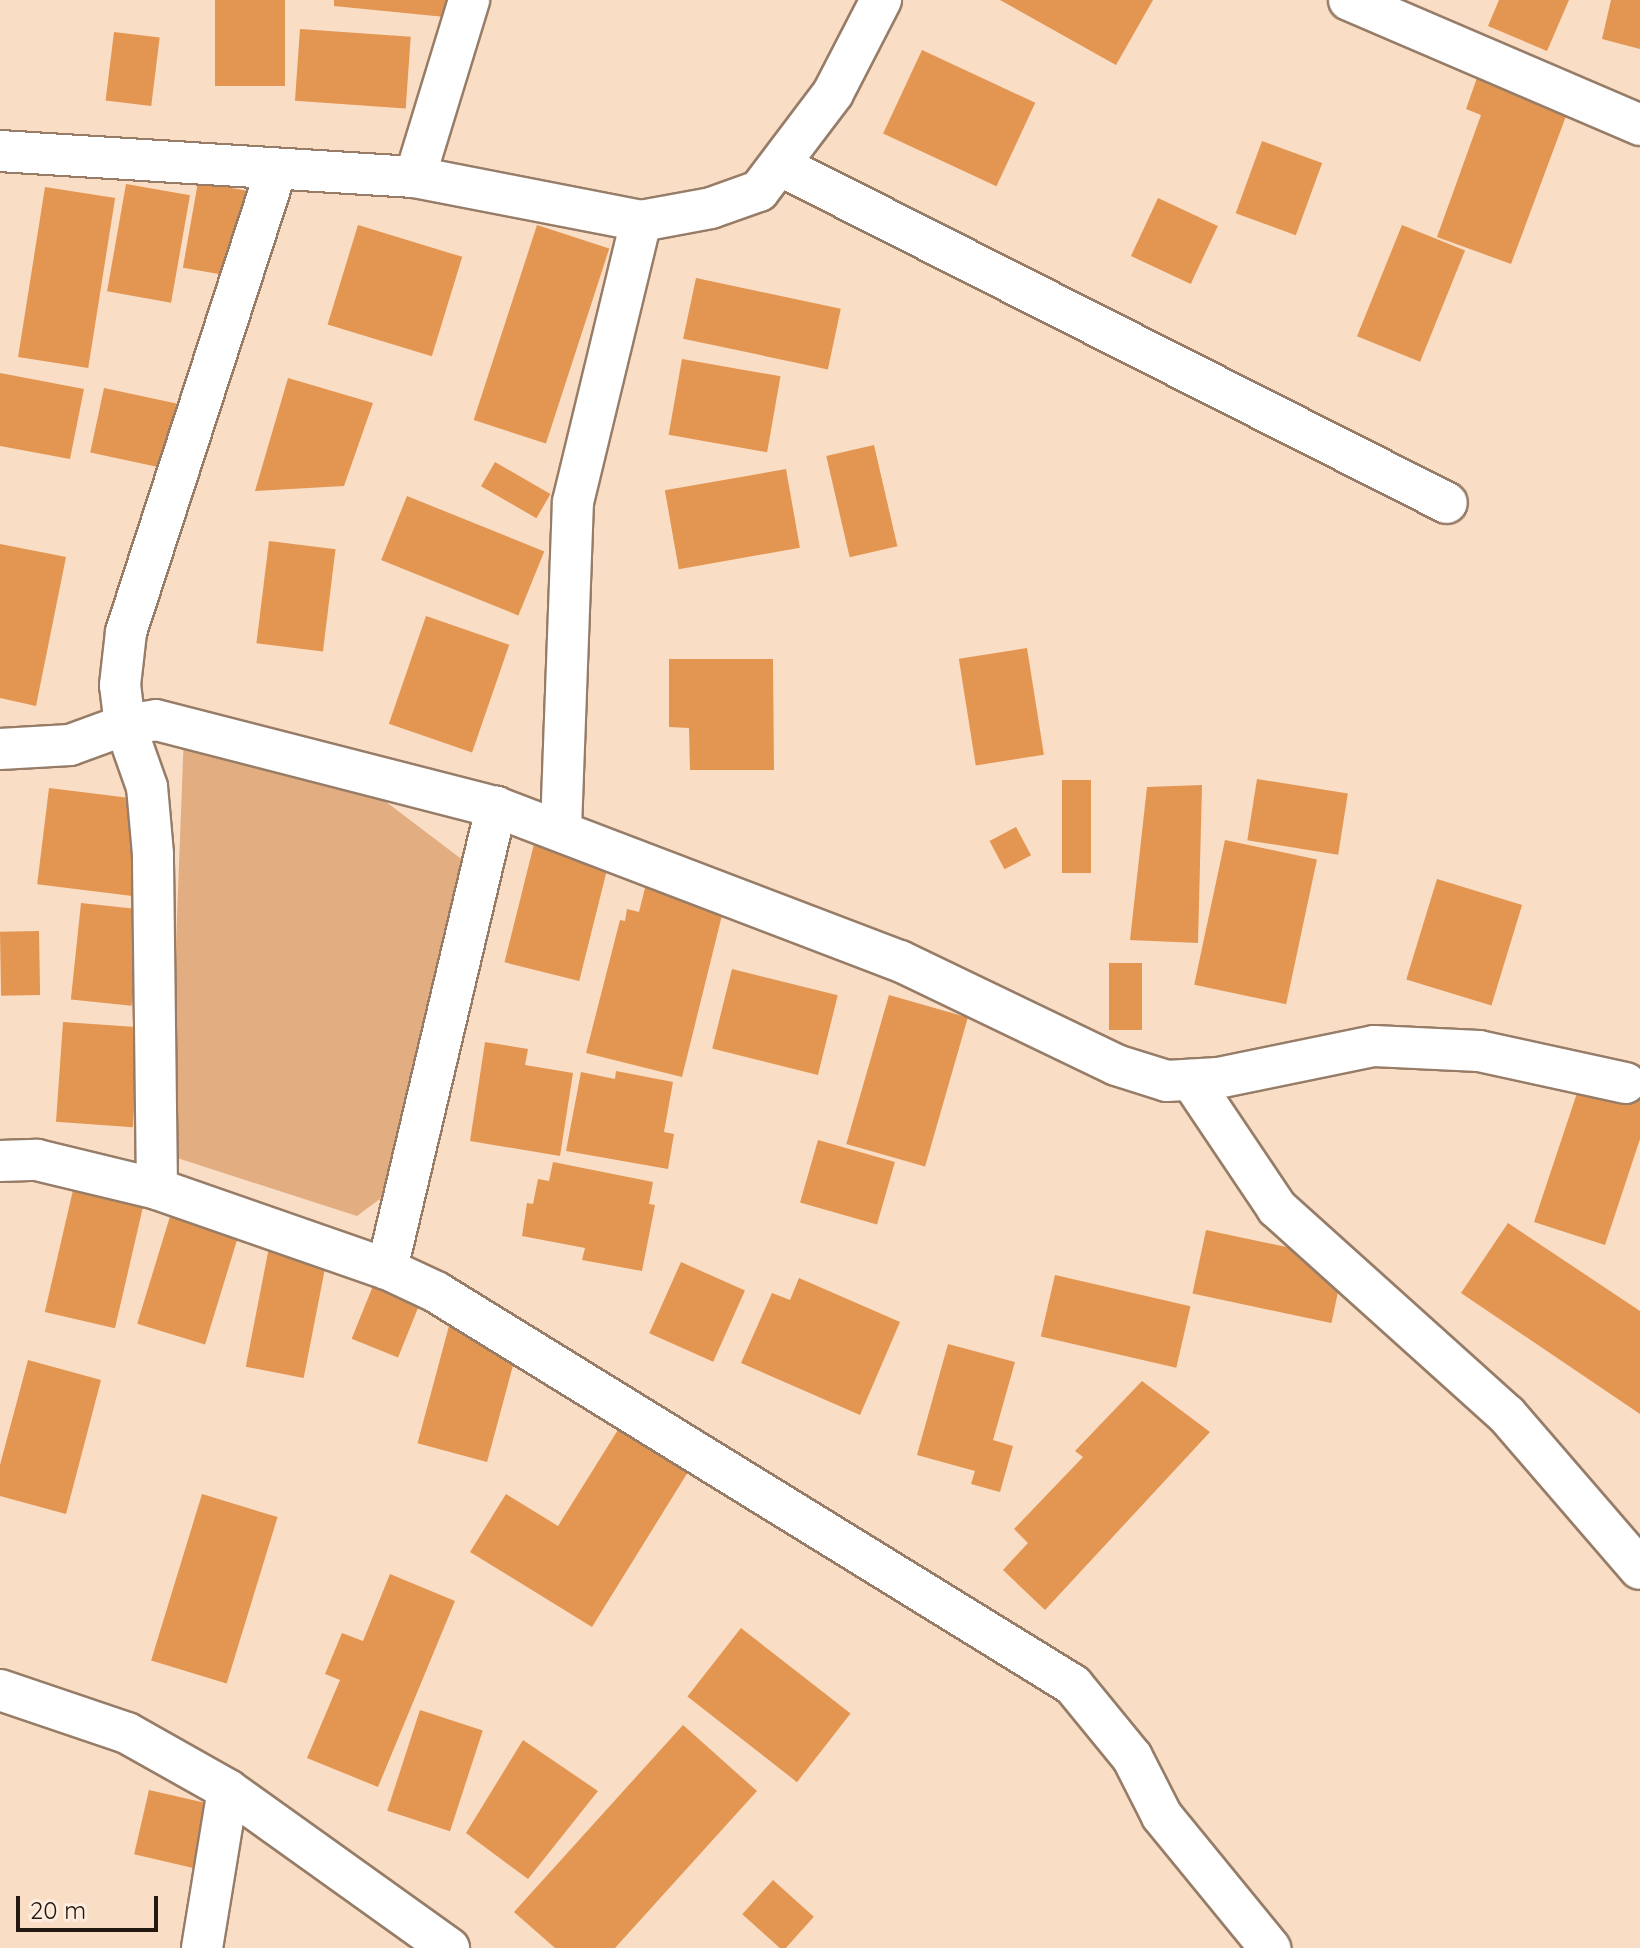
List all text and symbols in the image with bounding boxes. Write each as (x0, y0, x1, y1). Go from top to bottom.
scale bar (20, 1880, 162, 1930)
text: 20 m (30, 1895, 86, 1925)

